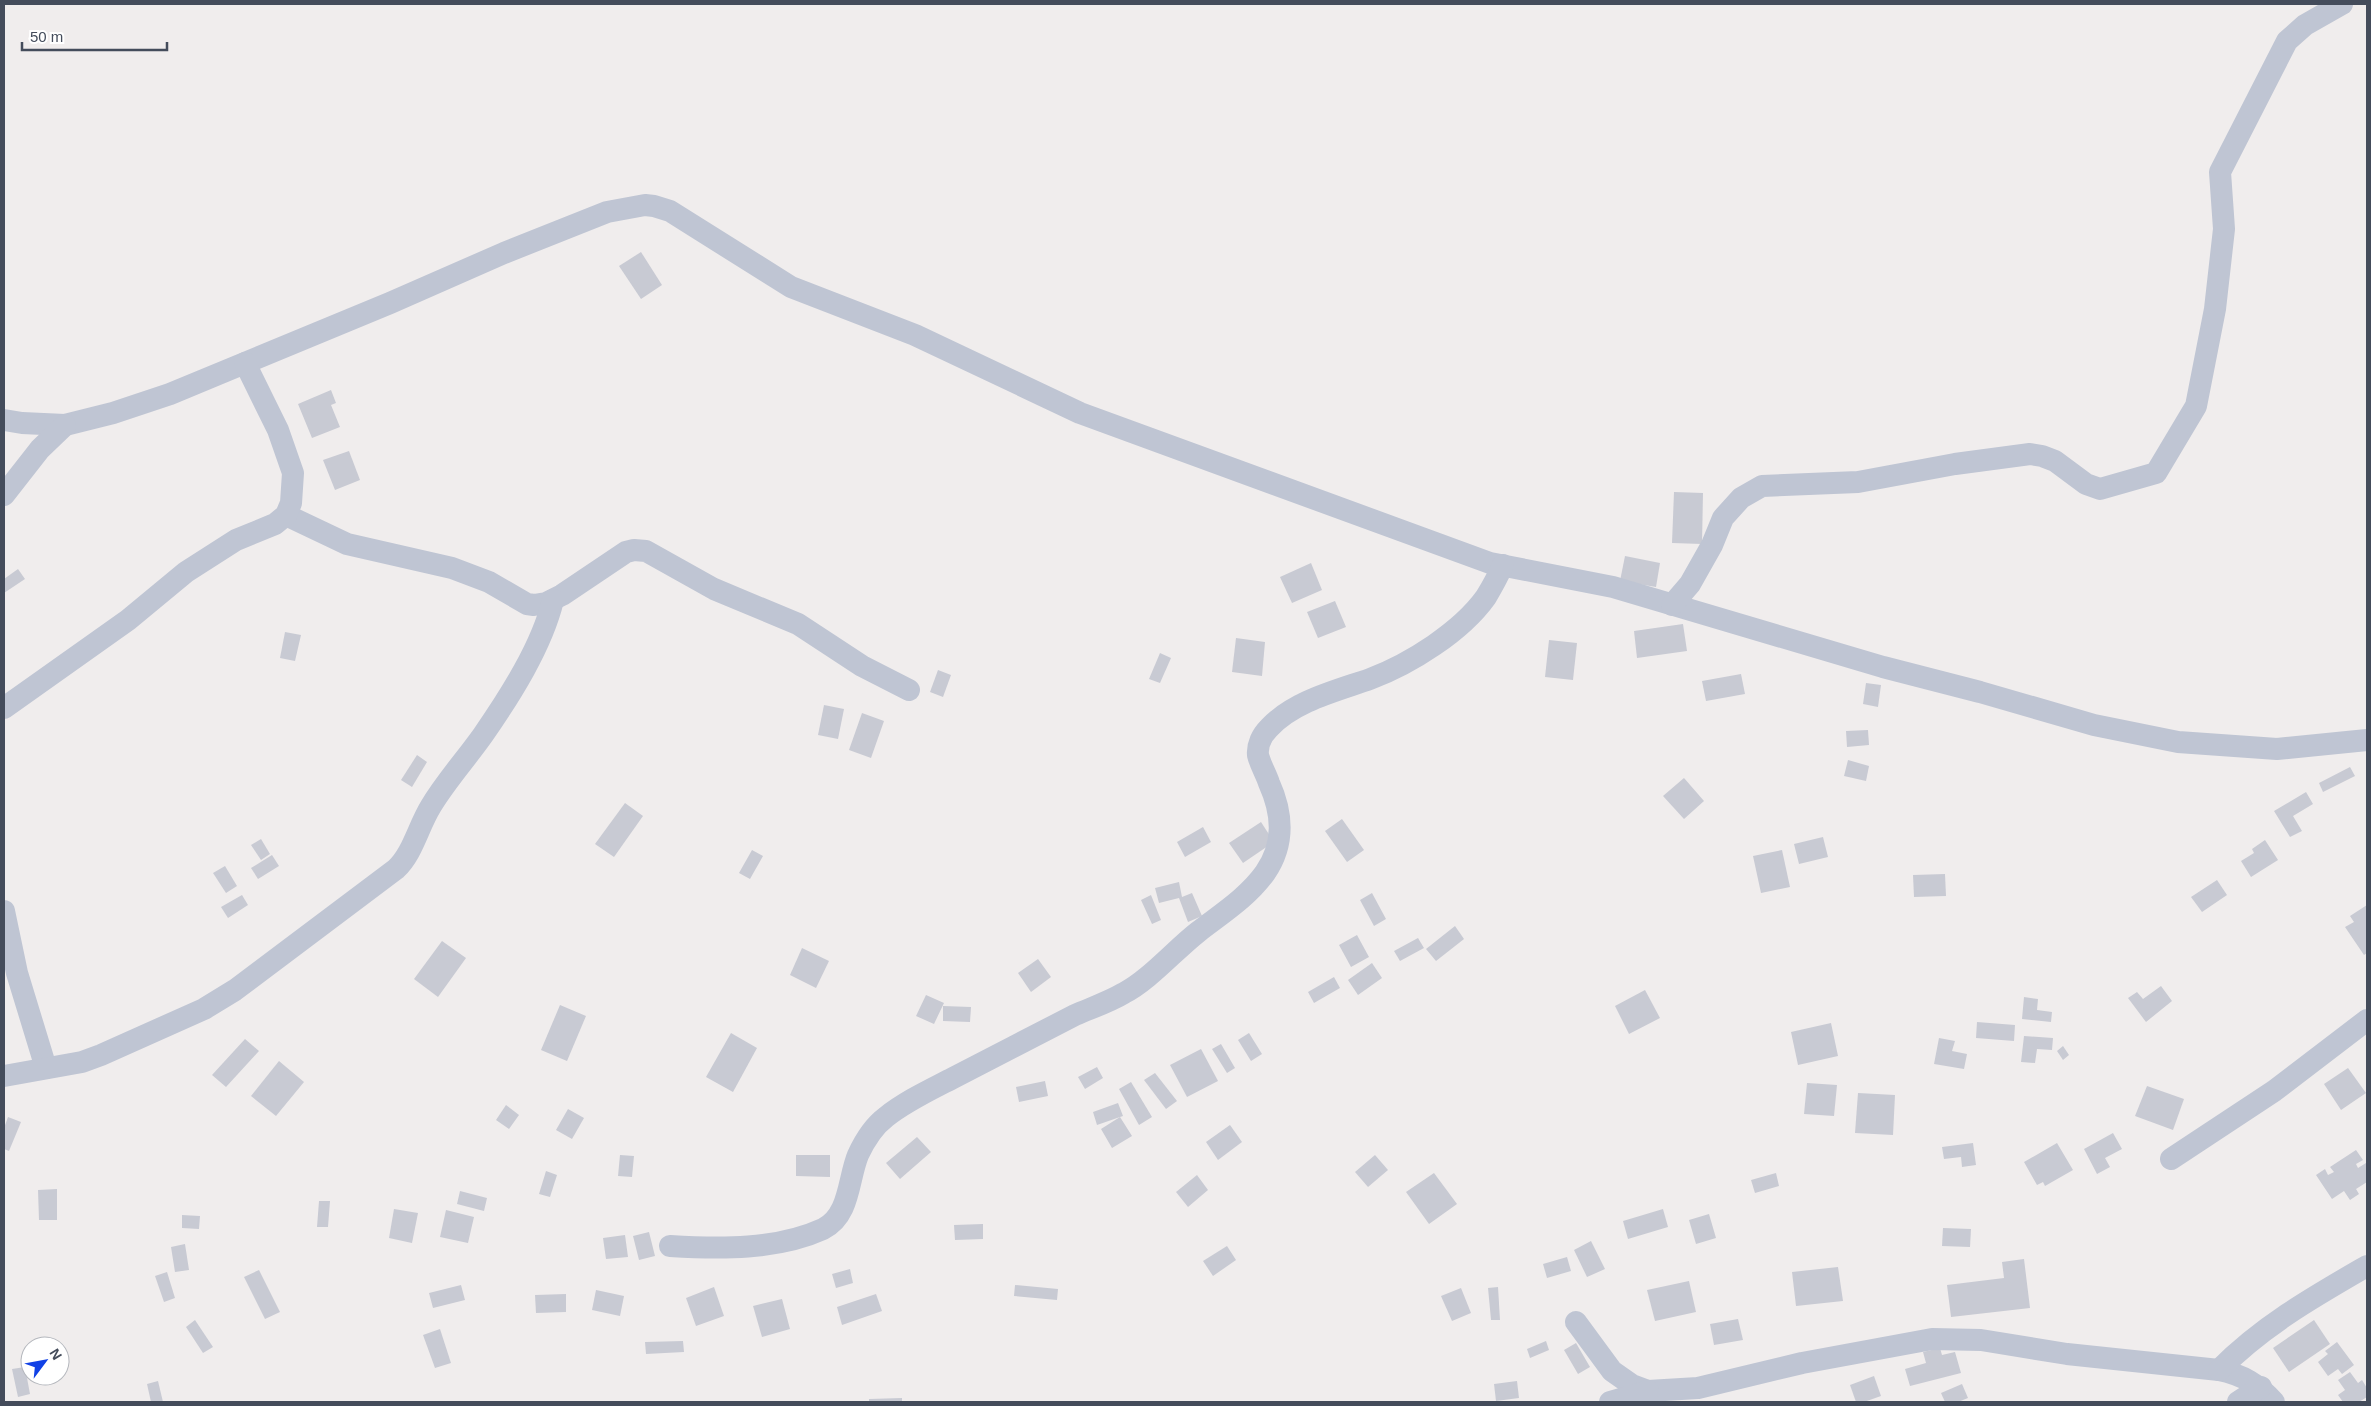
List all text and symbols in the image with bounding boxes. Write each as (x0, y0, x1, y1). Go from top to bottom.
scale bar (22, 20, 168, 52)
text: 50 m (30, 28, 63, 45)
north arrow (20, 1336, 70, 1386)
text: N (47, 1346, 65, 1363)

